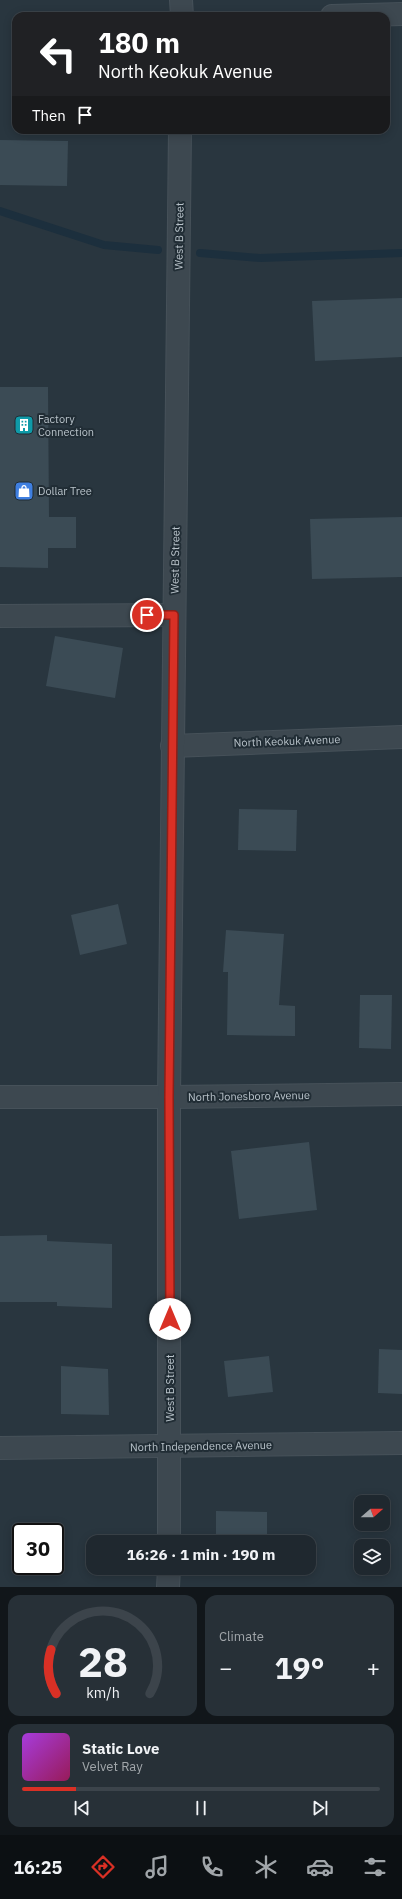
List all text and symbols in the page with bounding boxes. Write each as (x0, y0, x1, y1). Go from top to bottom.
text: 180 m (98, 24, 180, 61)
icon: left (32, 28, 84, 80)
text: North Keokuk Avenue (98, 60, 273, 83)
icon: arrive (74, 104, 96, 126)
text: Then (32, 106, 66, 125)
street label: West B Street (171, 202, 187, 270)
place label: Factory Connection (38, 412, 94, 439)
building icon: Factory Connection (13, 414, 35, 436)
shop icon: Dollar Tree (13, 480, 35, 502)
place label: Dollar Tree (38, 484, 92, 498)
street label: West B Street (167, 526, 183, 594)
pin (130, 598, 164, 632)
icon: arrive (136, 604, 158, 626)
street label: North Keokuk Avenue (233, 732, 341, 750)
street label: North Jonesboro Avenue (188, 1088, 310, 1104)
position arrow (149, 1298, 191, 1340)
street label: West B Street (163, 1354, 177, 1422)
street label: North Independence Avenue (130, 1438, 272, 1454)
north arrow (354, 1495, 390, 1531)
map controls (354, 1495, 390, 1575)
speed limit sign: 30 (12, 1523, 64, 1575)
button: layers (354, 1539, 390, 1575)
text: 16:26 · 1 min · 190 m (127, 1545, 275, 1564)
text: Climate (219, 1628, 264, 1645)
text: 28 (78, 1633, 127, 1687)
text: 19° (274, 1648, 325, 1687)
text: − (219, 1653, 232, 1682)
text: + (367, 1653, 380, 1682)
text: km/h (86, 1682, 119, 1701)
text: Static Love (82, 1739, 159, 1758)
text: Velvet Ray (82, 1758, 143, 1775)
icon: previous (71, 1797, 93, 1819)
icon: pause (190, 1797, 212, 1819)
icon: next (309, 1797, 331, 1819)
icon: directions (89, 1853, 117, 1881)
icon: music (143, 1853, 171, 1881)
icon: phone (198, 1853, 226, 1881)
icon: climate (252, 1853, 280, 1881)
icon: car (306, 1853, 334, 1881)
icon: filters (361, 1853, 389, 1881)
text: 16:25 (13, 1856, 62, 1879)

